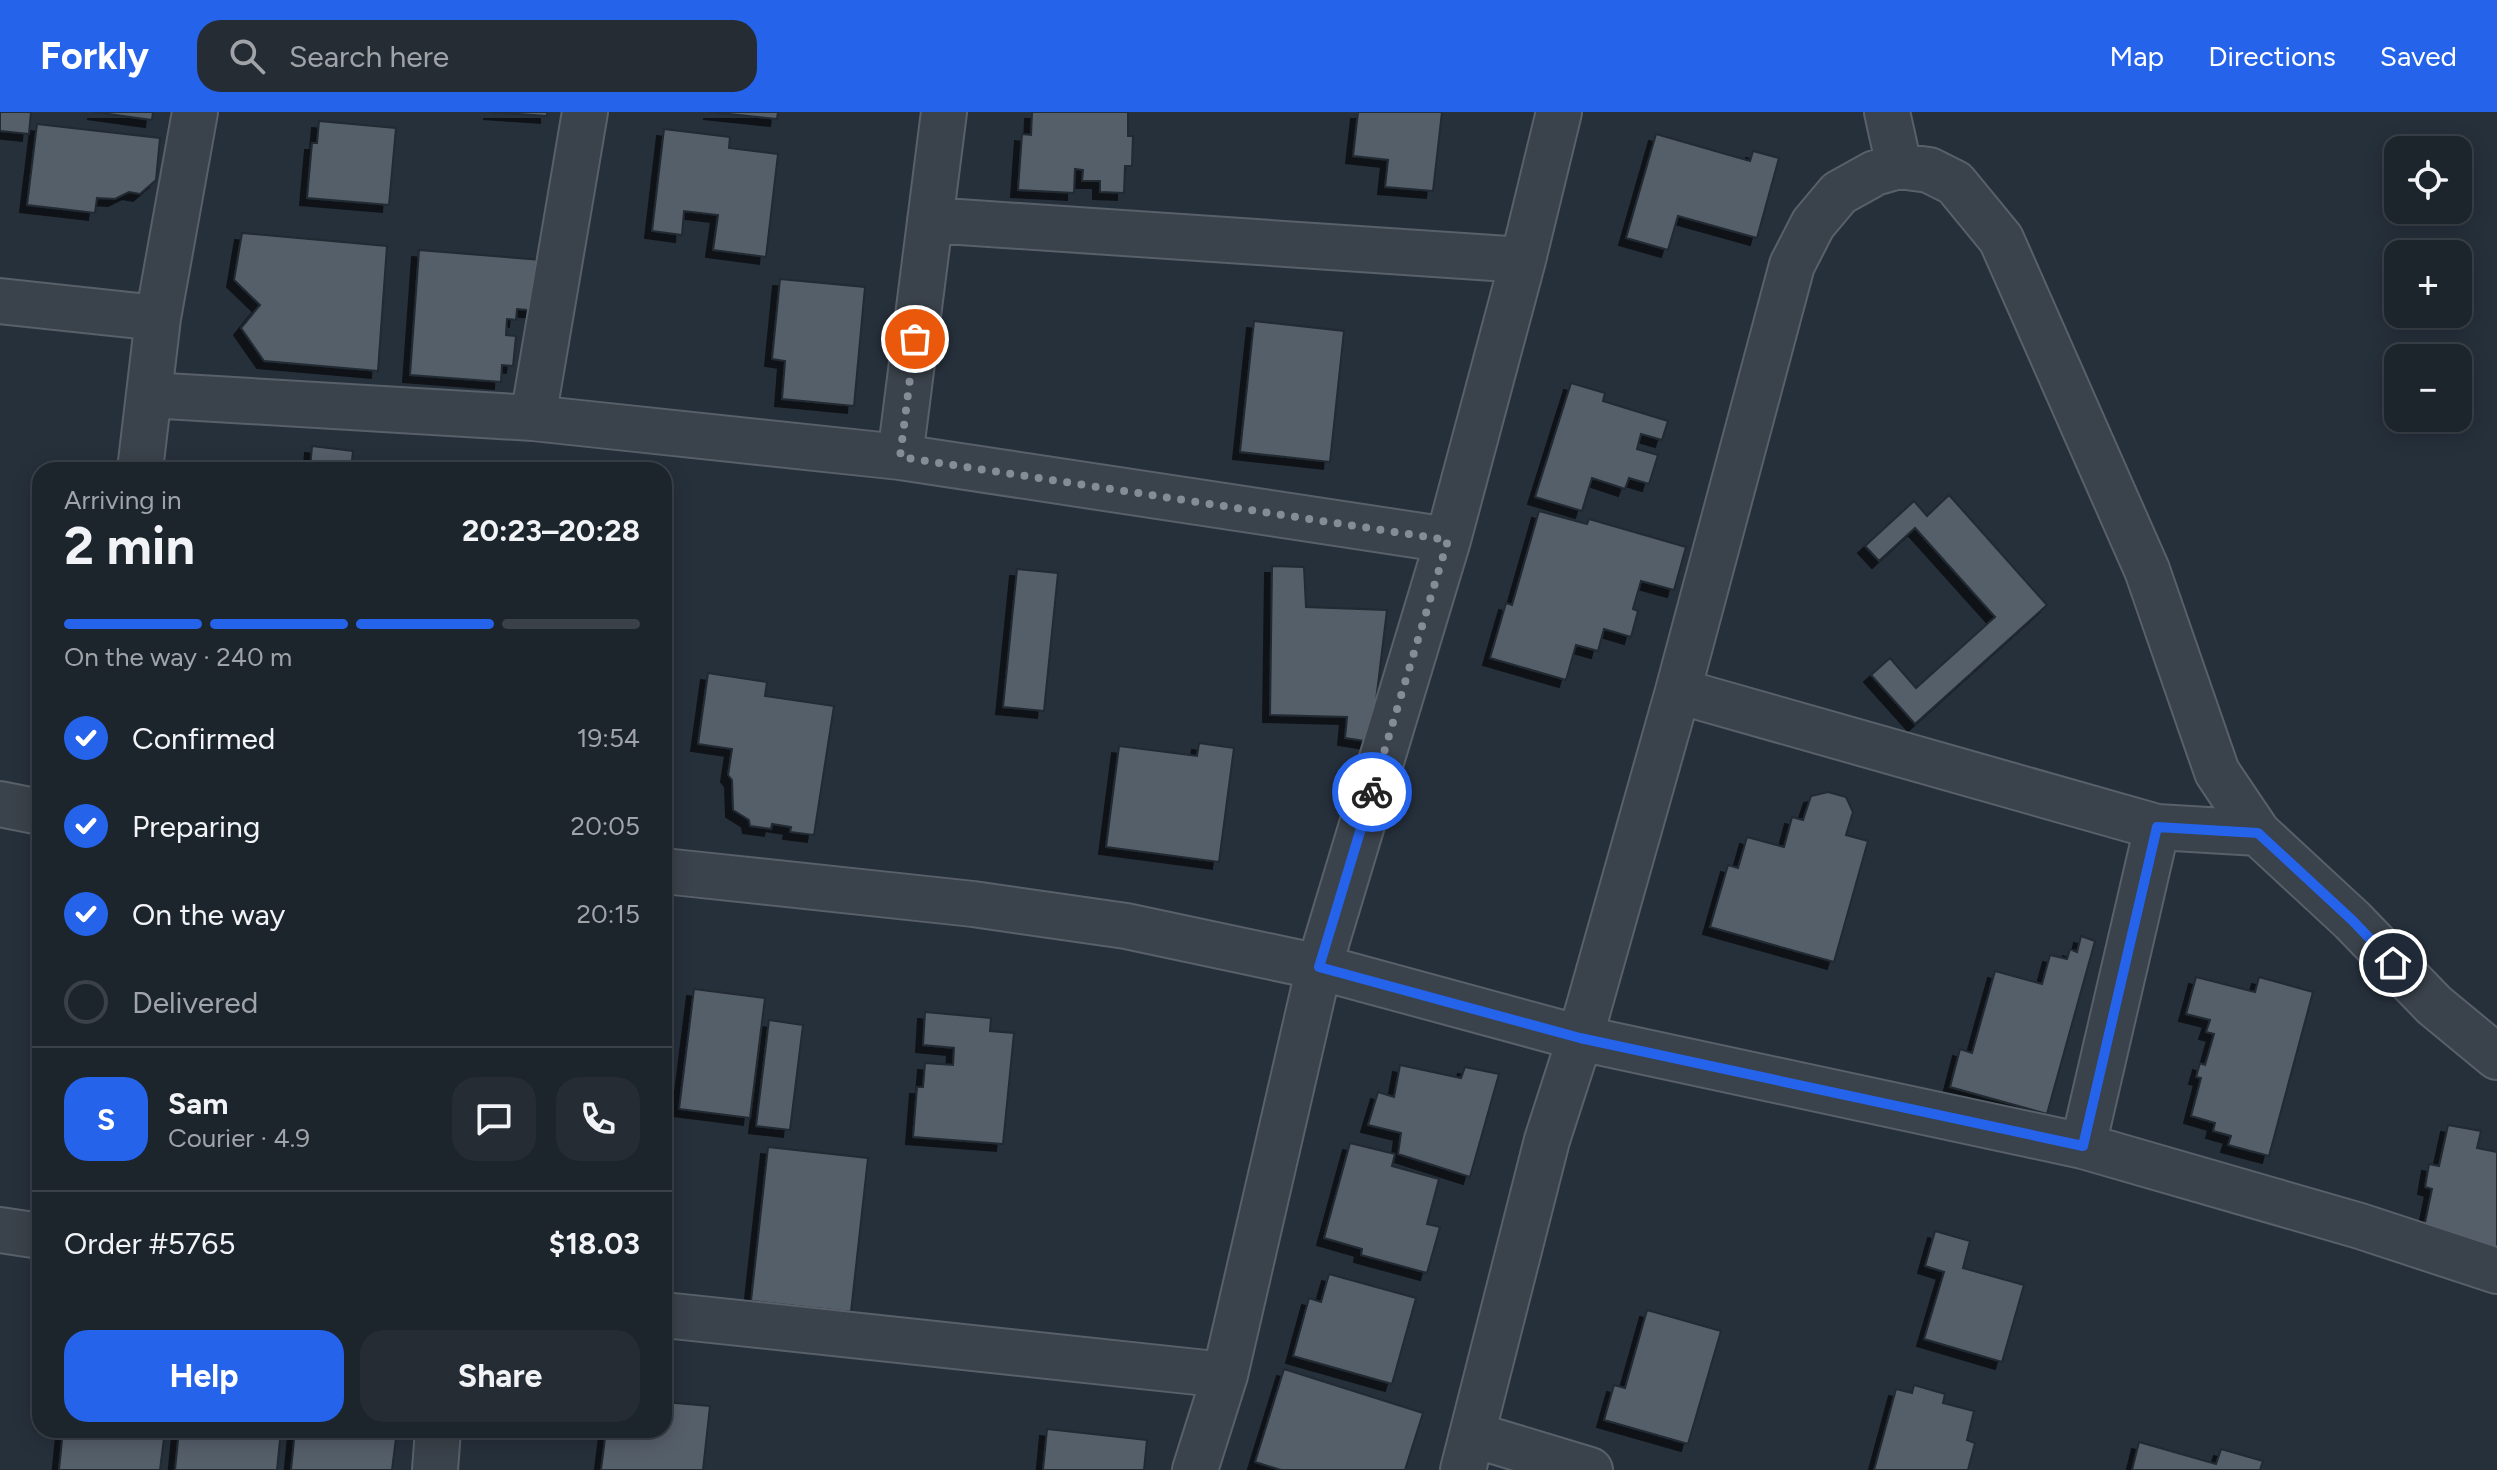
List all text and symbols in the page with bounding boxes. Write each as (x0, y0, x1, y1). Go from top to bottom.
search box (197, 20, 757, 92)
text: Forkly (40, 33, 149, 79)
icon: search (225, 34, 269, 78)
text: Search here (289, 38, 449, 75)
text: Map (2110, 39, 2164, 73)
text: Directions (2208, 39, 2336, 73)
text: Saved (2380, 39, 2457, 73)
map controls (2384, 136, 2472, 432)
button: locate (2384, 136, 2472, 224)
button: + (2384, 240, 2472, 328)
pin (881, 305, 949, 373)
icon: bag (893, 317, 937, 361)
button: − (2384, 344, 2472, 432)
text: Arriving in (64, 484, 182, 516)
text: 20:23–20:28 (462, 512, 640, 549)
text: 2 min (64, 515, 195, 577)
text: On the way · 240 m (64, 641, 292, 673)
icon: check (64, 716, 108, 760)
text: Confirmed (132, 720, 275, 757)
text: 19:54 (577, 722, 640, 754)
courier (1332, 752, 1412, 832)
icon: bike (1350, 770, 1394, 814)
icon: check (64, 804, 108, 848)
text: Preparing (132, 808, 260, 845)
text: 20:05 (571, 810, 640, 842)
icon: check (64, 892, 108, 936)
text: On the way (132, 896, 285, 933)
text: 20:15 (577, 898, 640, 930)
pin (2359, 929, 2427, 997)
icon: home (2371, 941, 2415, 985)
text: Delivered (132, 984, 258, 1021)
button: chat (452, 1077, 536, 1161)
button: phone (556, 1077, 640, 1161)
text: Sam (168, 1085, 228, 1122)
text: S (97, 1101, 115, 1138)
text: Courier · 4.9 (168, 1122, 310, 1154)
text: Order #5765 (64, 1225, 235, 1262)
text: $18.03 (549, 1225, 640, 1262)
button: Help (64, 1330, 344, 1422)
button: Share (360, 1330, 640, 1422)

